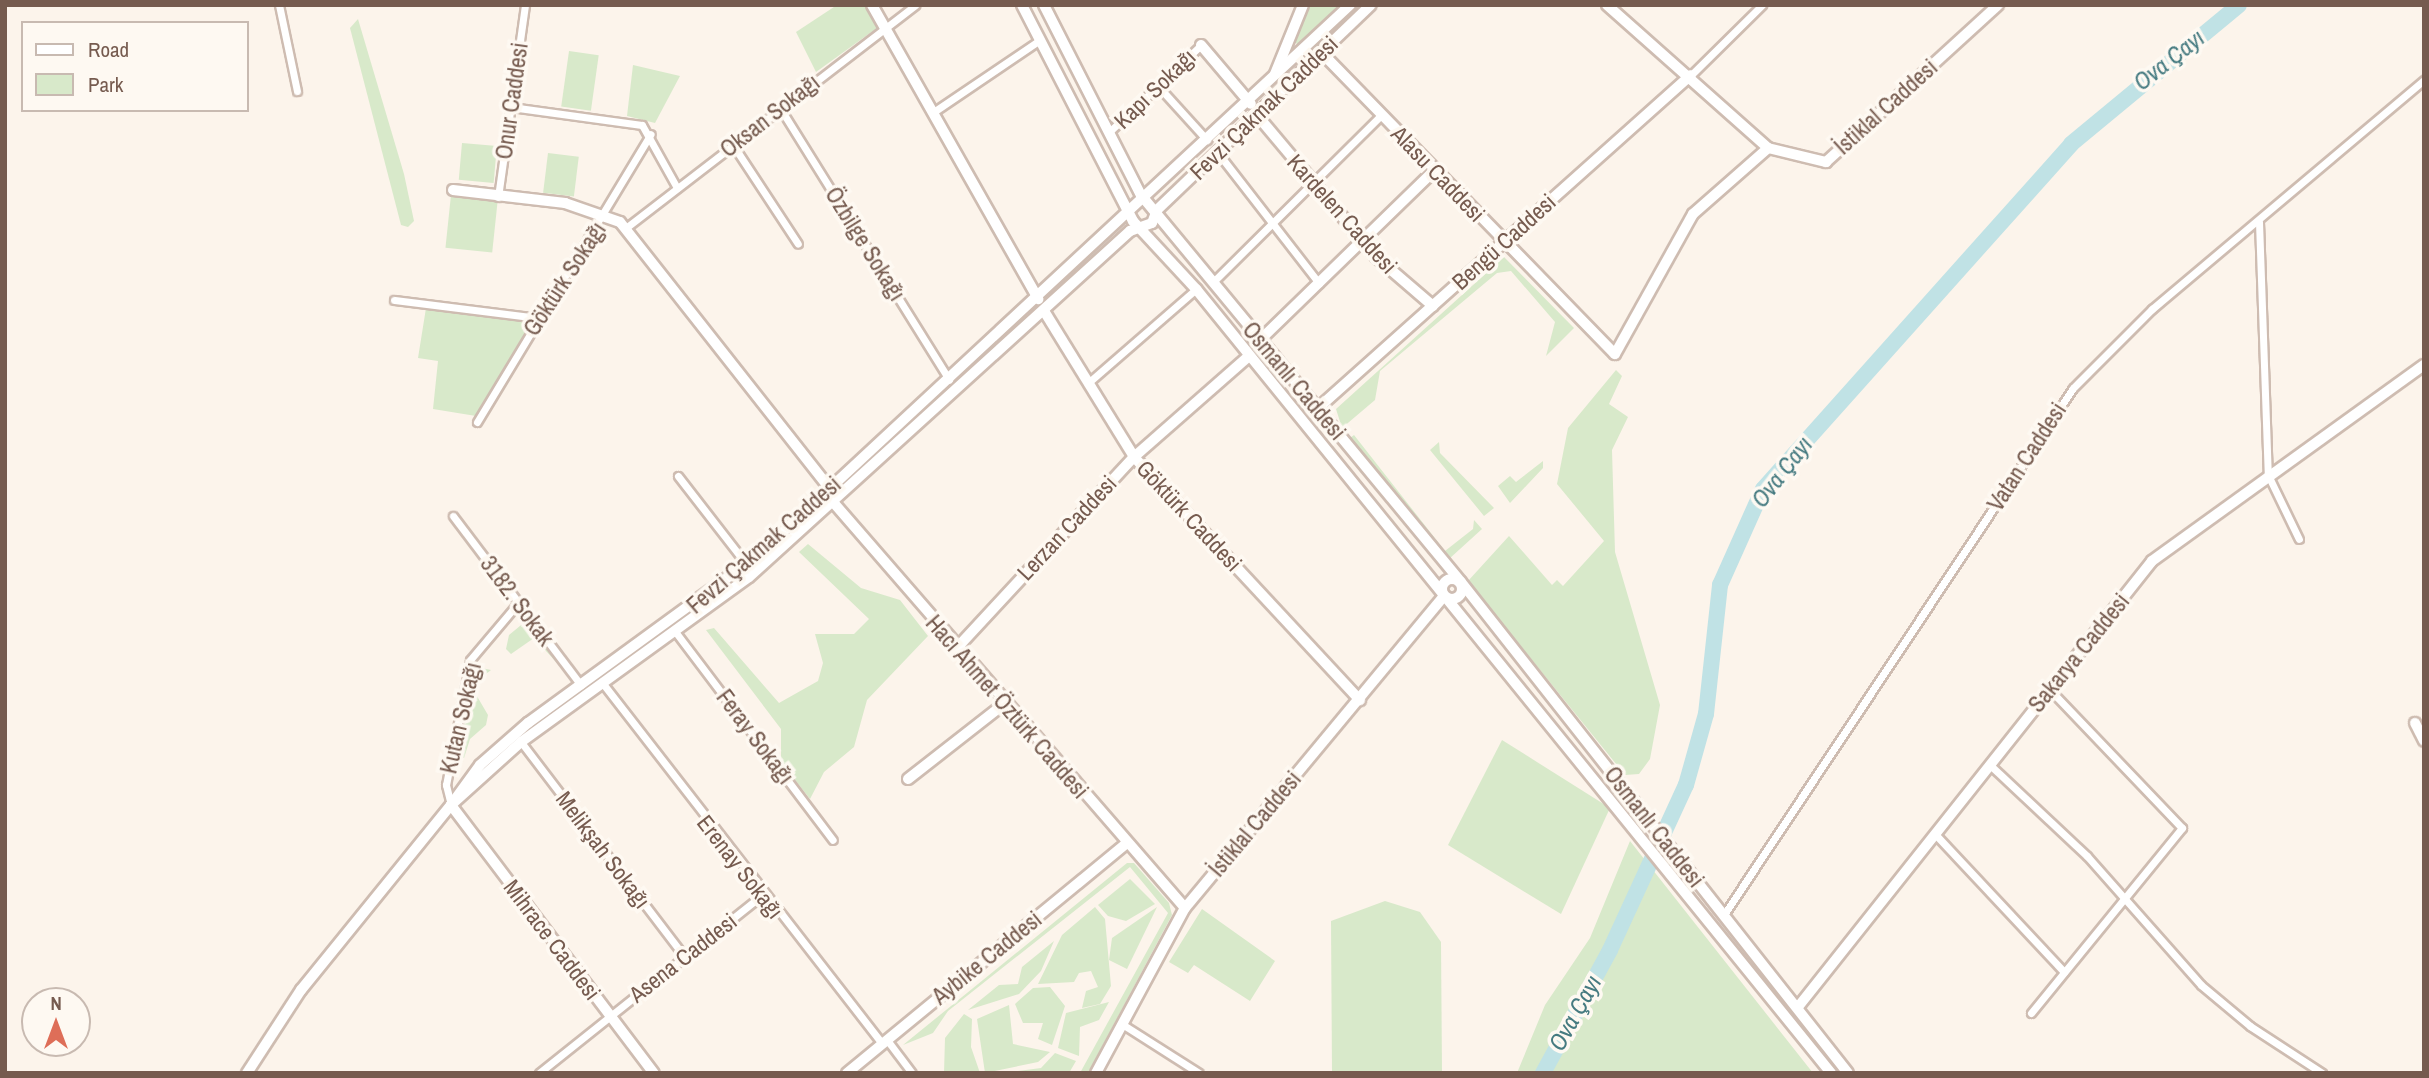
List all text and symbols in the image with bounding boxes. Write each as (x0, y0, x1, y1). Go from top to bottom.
legend (21, 21, 248, 112)
water label: Ova Çayı (2128, 23, 2210, 97)
street label: Fevzi Çakmak Caddesi (1184, 30, 1344, 186)
text: Road (88, 35, 129, 64)
street label: Onur Caddesi (490, 41, 534, 161)
street label: Kapı Sokağı (1108, 43, 1202, 135)
street label: İstiklal Caddesi (1829, 54, 1943, 160)
street label: Oksan Sokağı (715, 69, 825, 163)
text: Park (88, 70, 123, 99)
street label: Alasu Caddesi (1385, 120, 1491, 228)
street label: Kardelen Caddesi (1281, 149, 1403, 279)
street label: Özbilge Sokağı (819, 182, 911, 306)
street label: Bengü Caddesi (1446, 188, 1562, 296)
street label: Göktürk Sokağı (518, 217, 612, 341)
street label: Osmanlı Caddesi (1237, 316, 1351, 446)
street label: Vatan Caddesi (1982, 398, 2072, 516)
water label: Ova Çayı (1745, 431, 1819, 513)
street label: Göktürk Caddesi (1131, 455, 1247, 577)
street label: Lerzan Caddesi (1012, 470, 1122, 586)
street label: Fevzi Çakmak Caddesi (681, 471, 847, 619)
street label: 3182. Sokak (474, 551, 560, 651)
street label: Sakarya Caddesi (2023, 588, 2135, 718)
street label: Hacı Ahmet Öztürk Caddesi (920, 609, 1094, 805)
street label: Kutan Sokağı (435, 660, 487, 776)
street label: Feray Sokağı (711, 684, 799, 790)
street label: Osmanlı Caddesi (1598, 761, 1710, 893)
street label: İstiklal Caddesi (1203, 766, 1307, 882)
street label: Melikşah Sokağı (550, 786, 656, 914)
street label: Erenay Sokağı (691, 810, 789, 924)
street label: Mihrace Caddesi (498, 874, 606, 1006)
street label: Aybike Caddesi (927, 905, 1047, 1011)
street label: Asena Caddesi (624, 907, 742, 1009)
water label: Ova Çayı (1543, 970, 1607, 1056)
north arrow (21, 987, 91, 1057)
text: N (50, 990, 62, 1016)

